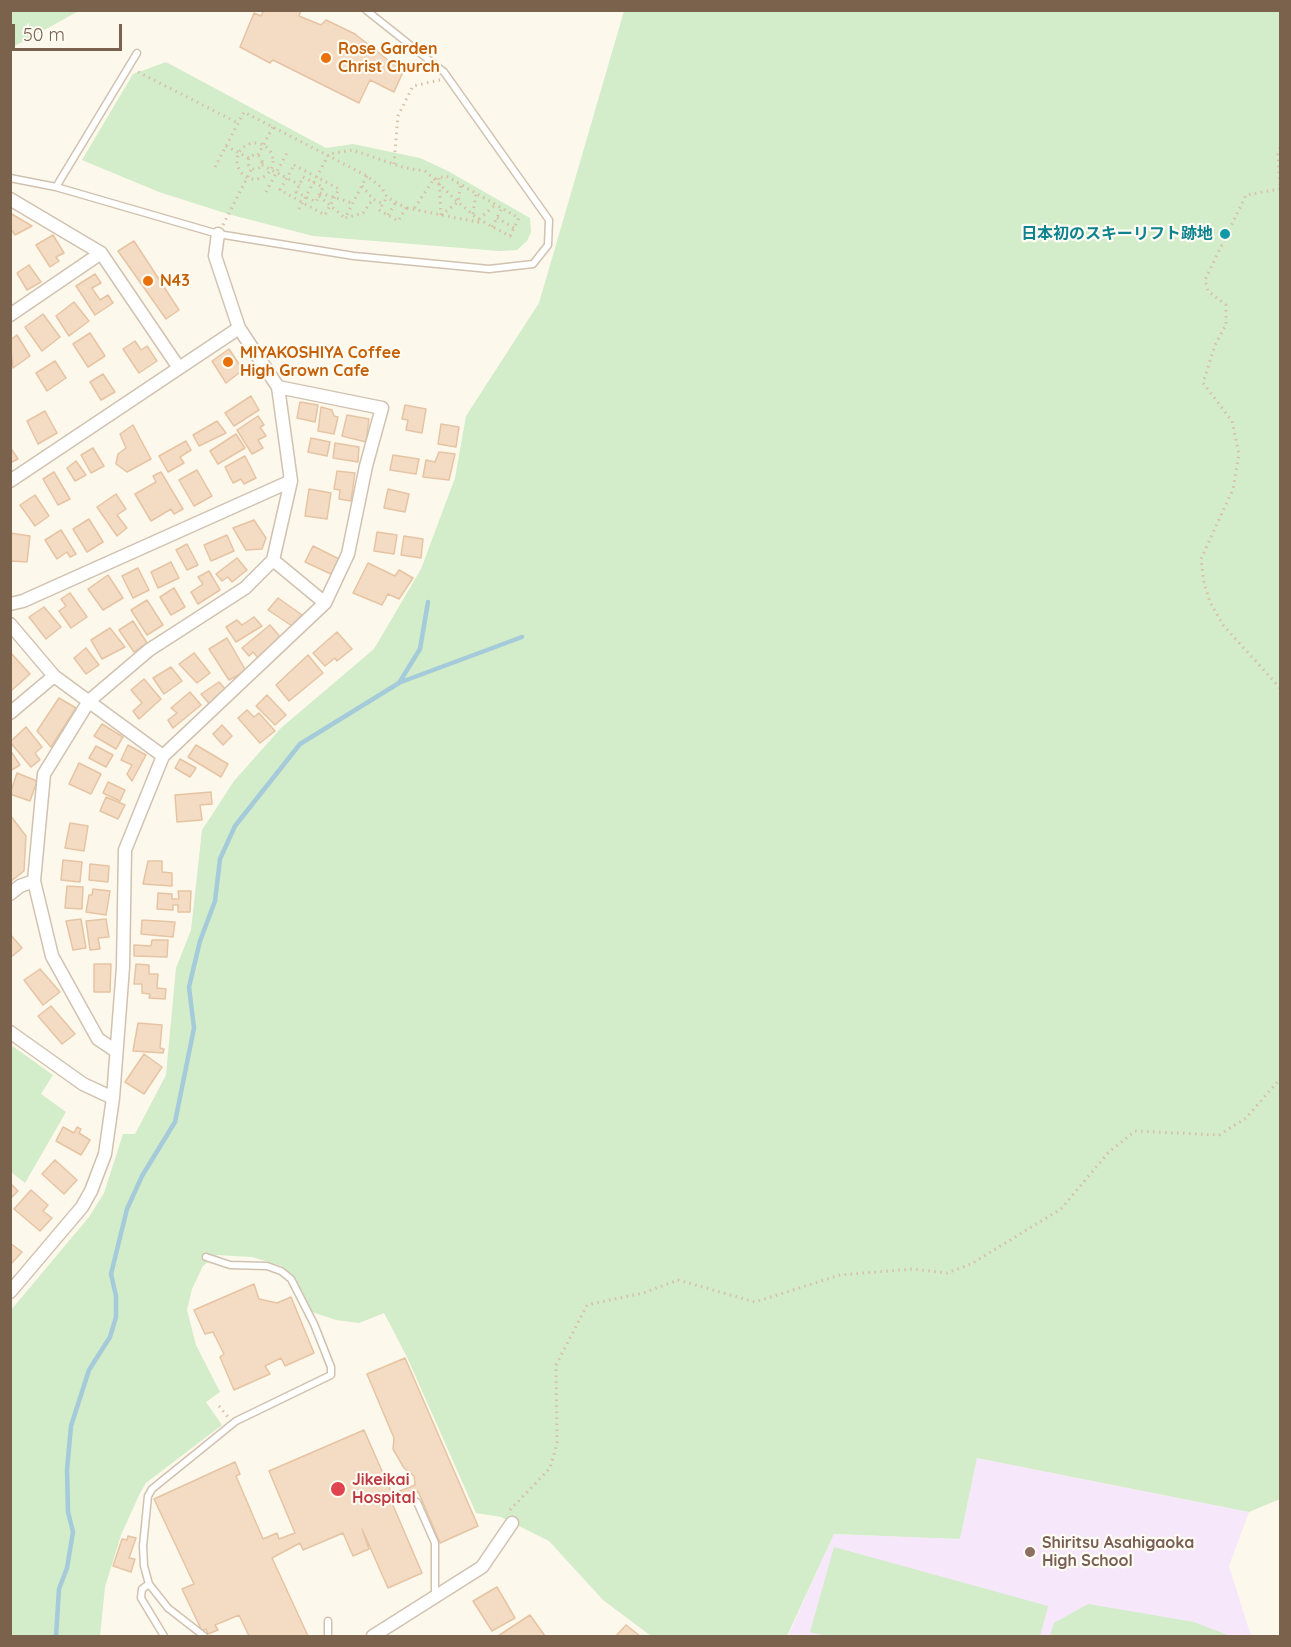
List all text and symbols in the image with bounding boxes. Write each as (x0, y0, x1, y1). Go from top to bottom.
scale bar (15, 12, 124, 50)
text: 50 m (23, 23, 65, 46)
place label: Rose Garden Christ Church (338, 39, 440, 77)
marker: Rose Garden Christ Church (319, 51, 333, 65)
place label: 日本初のスキーリフト跡地 (1021, 224, 1213, 244)
marker: 日本初のスキーリフト跡地 (1218, 227, 1232, 241)
place label: N43 (160, 271, 190, 291)
marker: N43 (141, 274, 155, 288)
place label: MIYAKOSHIYA Coffee High Grown Cafe (240, 343, 401, 381)
marker: MIYAKOSHIYA Coffee High Grown Cafe (221, 355, 235, 369)
place label: Jikeikai Hospital (352, 1470, 416, 1508)
marker: Jikeikai Hospital (329, 1480, 347, 1498)
place label: Shiritsu Asahigaoka High School (1042, 1533, 1194, 1571)
marker: Shiritsu Asahigaoka High School (1023, 1545, 1037, 1559)

